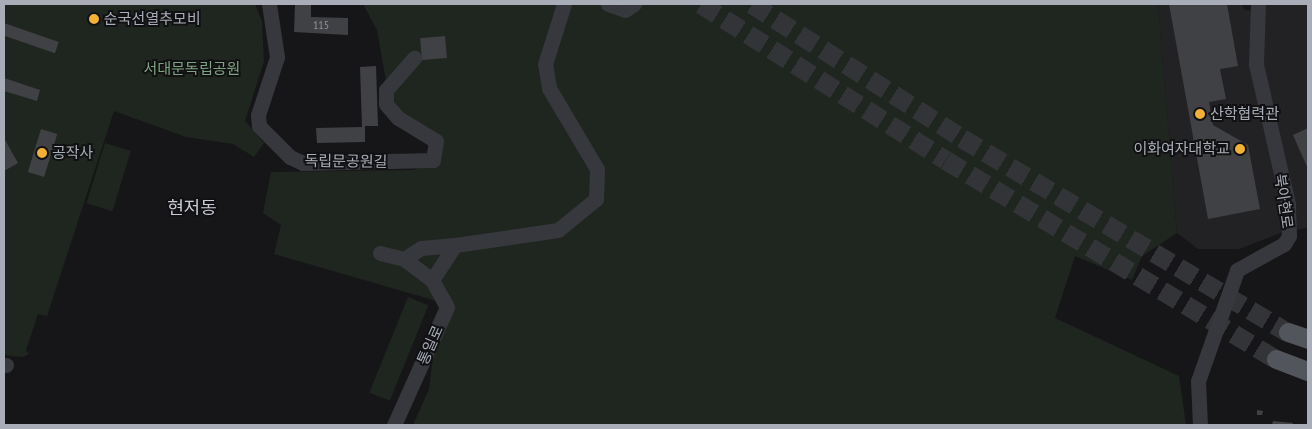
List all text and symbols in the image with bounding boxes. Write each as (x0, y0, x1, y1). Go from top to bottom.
place label: 순국선열추모비 (104, 10, 201, 28)
marker: 순국선열추모비 (88, 13, 100, 25)
house number: 115 (313, 18, 329, 32)
park label: 서대문독립공원 (144, 60, 240, 78)
place label: 산학협력관 (1210, 105, 1279, 123)
marker: 산학협력관 (1194, 108, 1206, 120)
place label: 이화여자대학교 (1133, 140, 1230, 158)
marker: 이화여자대학교 (1234, 143, 1246, 155)
place label: 공작사 (52, 144, 93, 162)
marker: 공작사 (36, 147, 48, 159)
street label: 독립문공원길 (304, 151, 388, 171)
street label: 북아현로 (1271, 172, 1297, 230)
district label: 현저동 (167, 197, 217, 219)
street label: 통일로 (413, 322, 447, 368)

